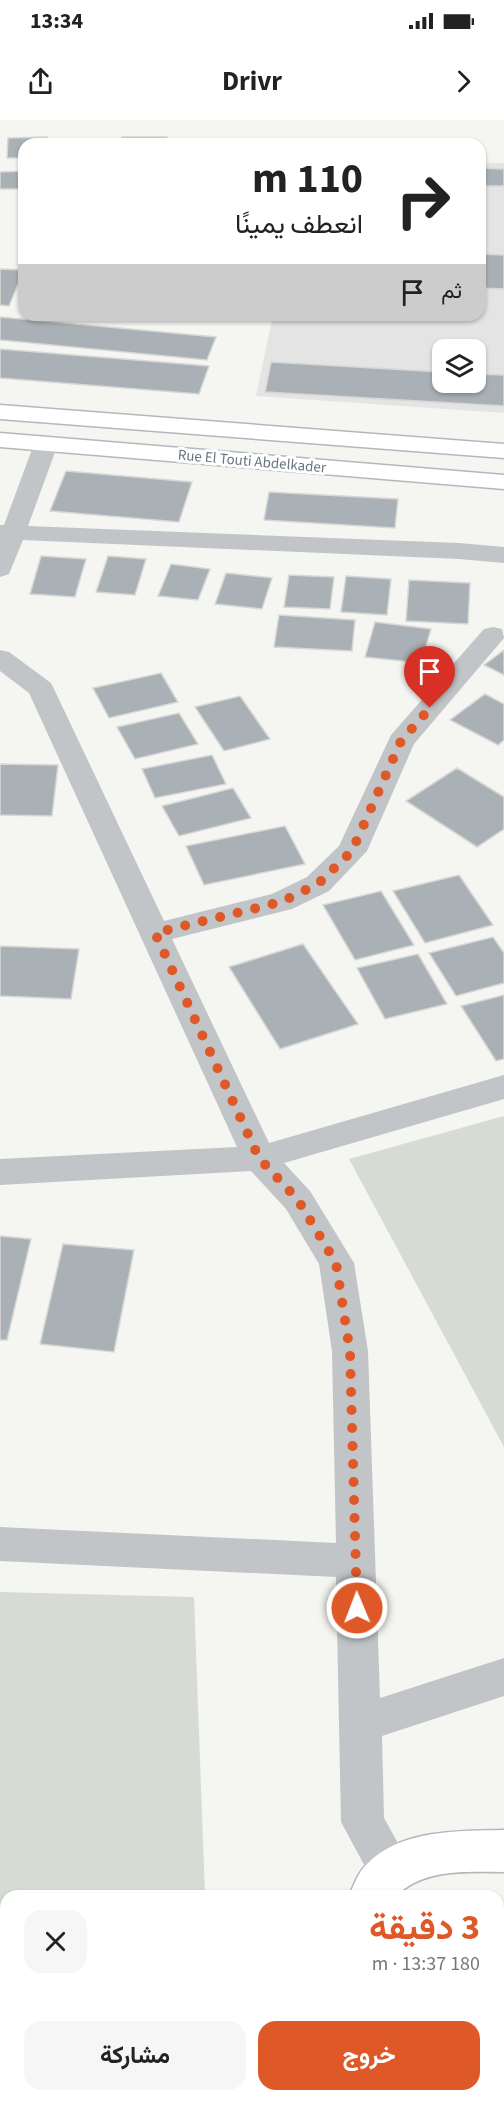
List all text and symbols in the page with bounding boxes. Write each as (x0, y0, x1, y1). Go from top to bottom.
text: 13:34 (30, 5, 83, 37)
text: Drivr (222, 62, 282, 101)
icon: share (24, 65, 57, 98)
icon: forward (447, 65, 480, 98)
text: 110 m (252, 149, 363, 209)
icon: right (384, 162, 462, 240)
text: انعطف يمينًا (235, 205, 363, 244)
text: ثم (441, 275, 462, 307)
icon: arrive (396, 276, 429, 309)
map controls (432, 339, 486, 393)
button: layers (432, 339, 486, 393)
street label: Rue El Touti Abdelkader (177, 445, 328, 479)
pin (404, 646, 455, 708)
icon: arrive (413, 655, 446, 688)
position arrow (325, 1576, 389, 1640)
text: 3 دقيقة (369, 1902, 480, 1953)
button: close (24, 1910, 87, 1973)
text: 180 m · 13:37 (372, 1950, 480, 1978)
button: مشاركة (24, 2021, 246, 2090)
button: خروج (258, 2021, 480, 2090)

